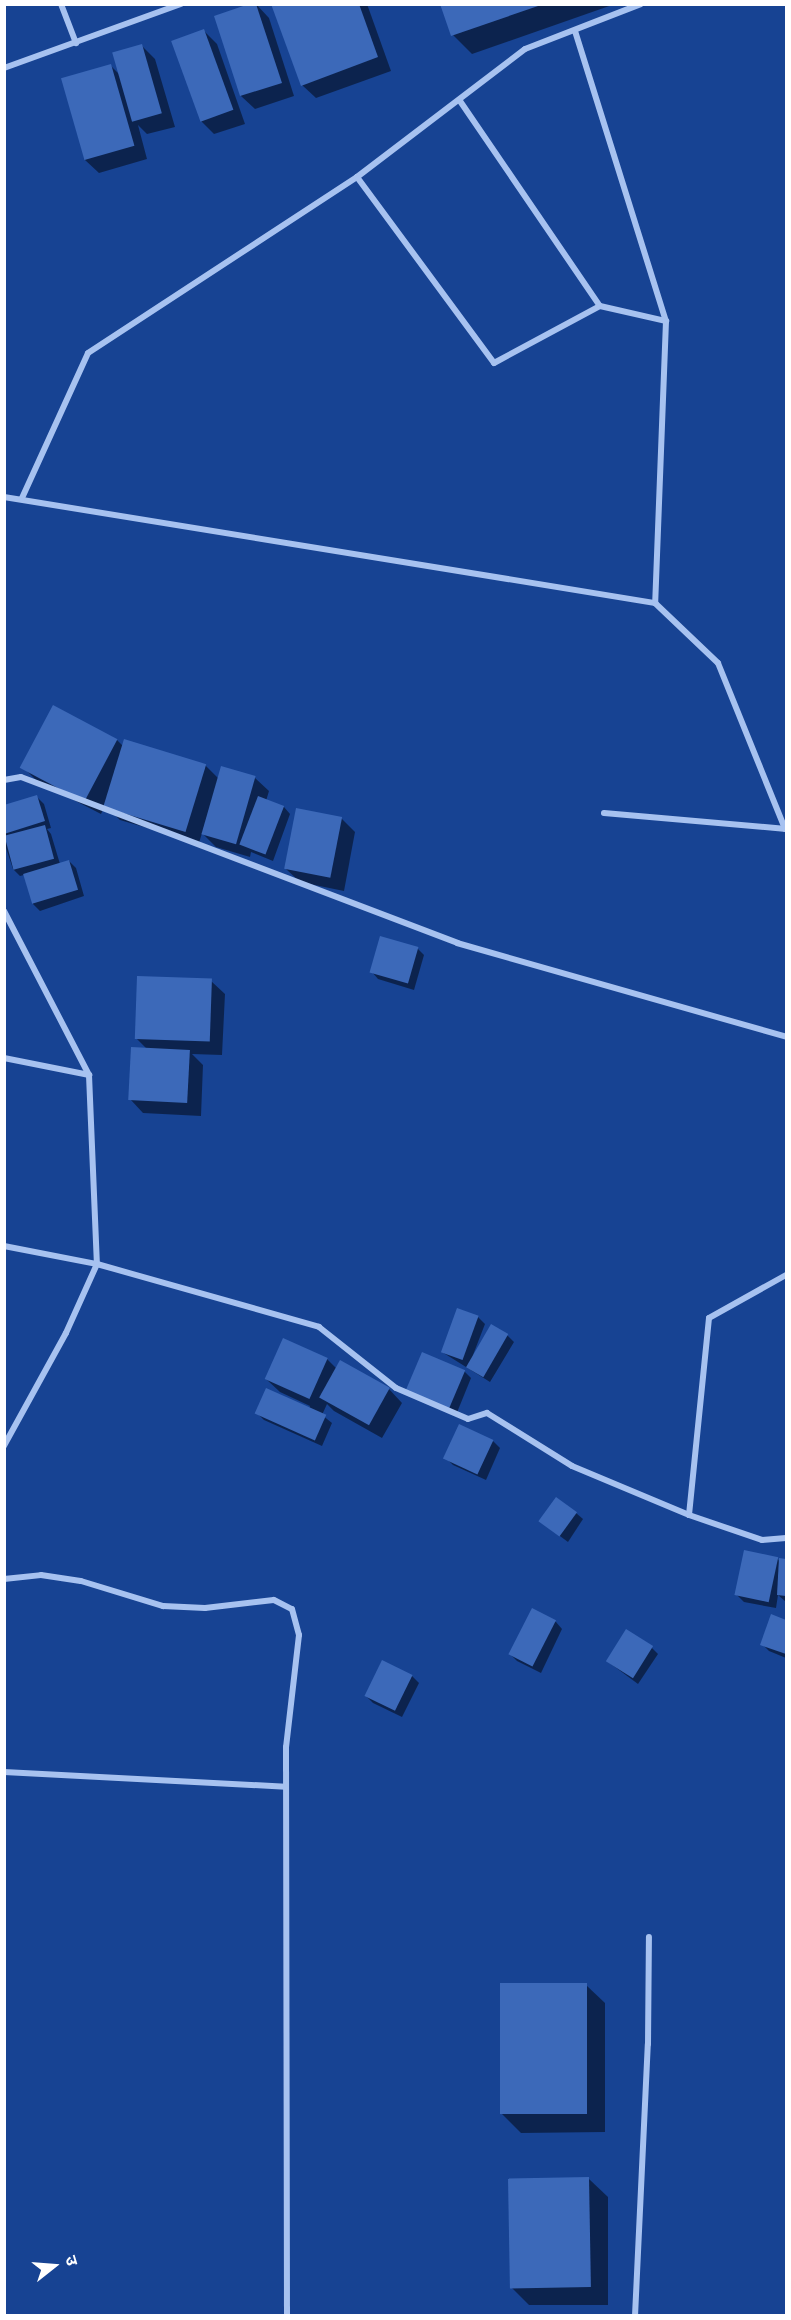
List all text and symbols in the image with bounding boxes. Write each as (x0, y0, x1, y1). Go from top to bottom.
north arrow (24, 2236, 84, 2296)
text: उ (62, 2254, 80, 2268)

